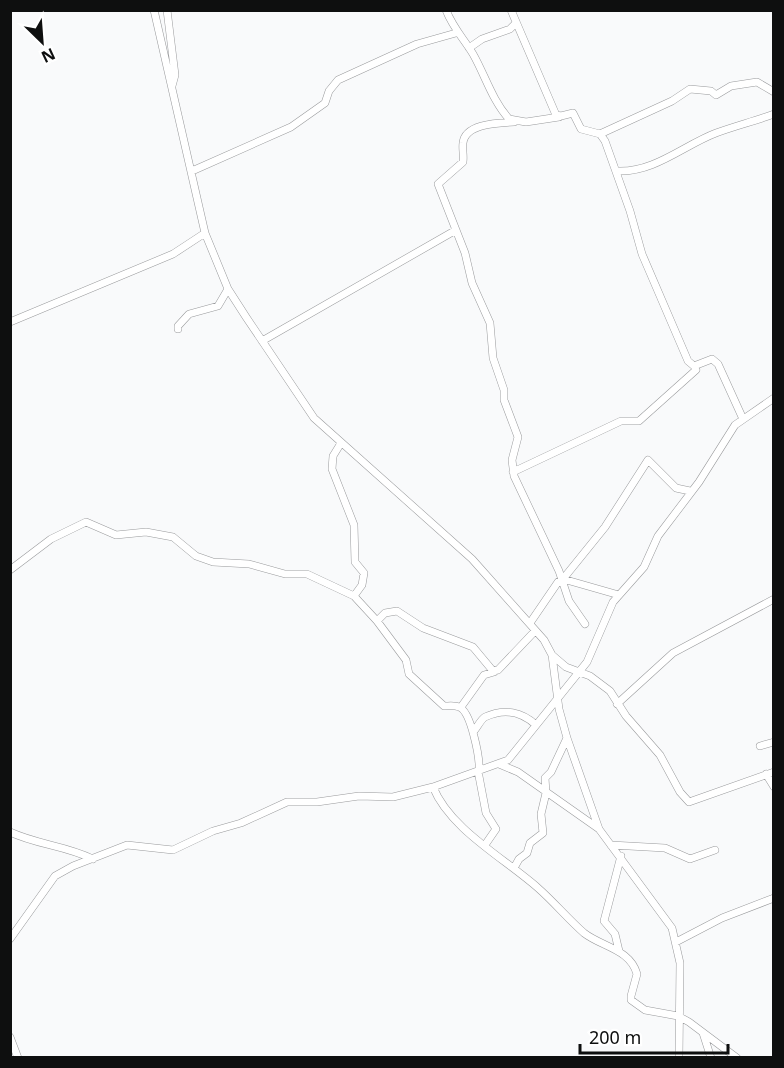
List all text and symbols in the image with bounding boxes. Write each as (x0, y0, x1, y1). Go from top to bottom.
north arrow (12, 12, 72, 72)
text: N (38, 43, 59, 68)
scale bar (580, 1017, 728, 1055)
text: 200 m (589, 1025, 641, 1049)

